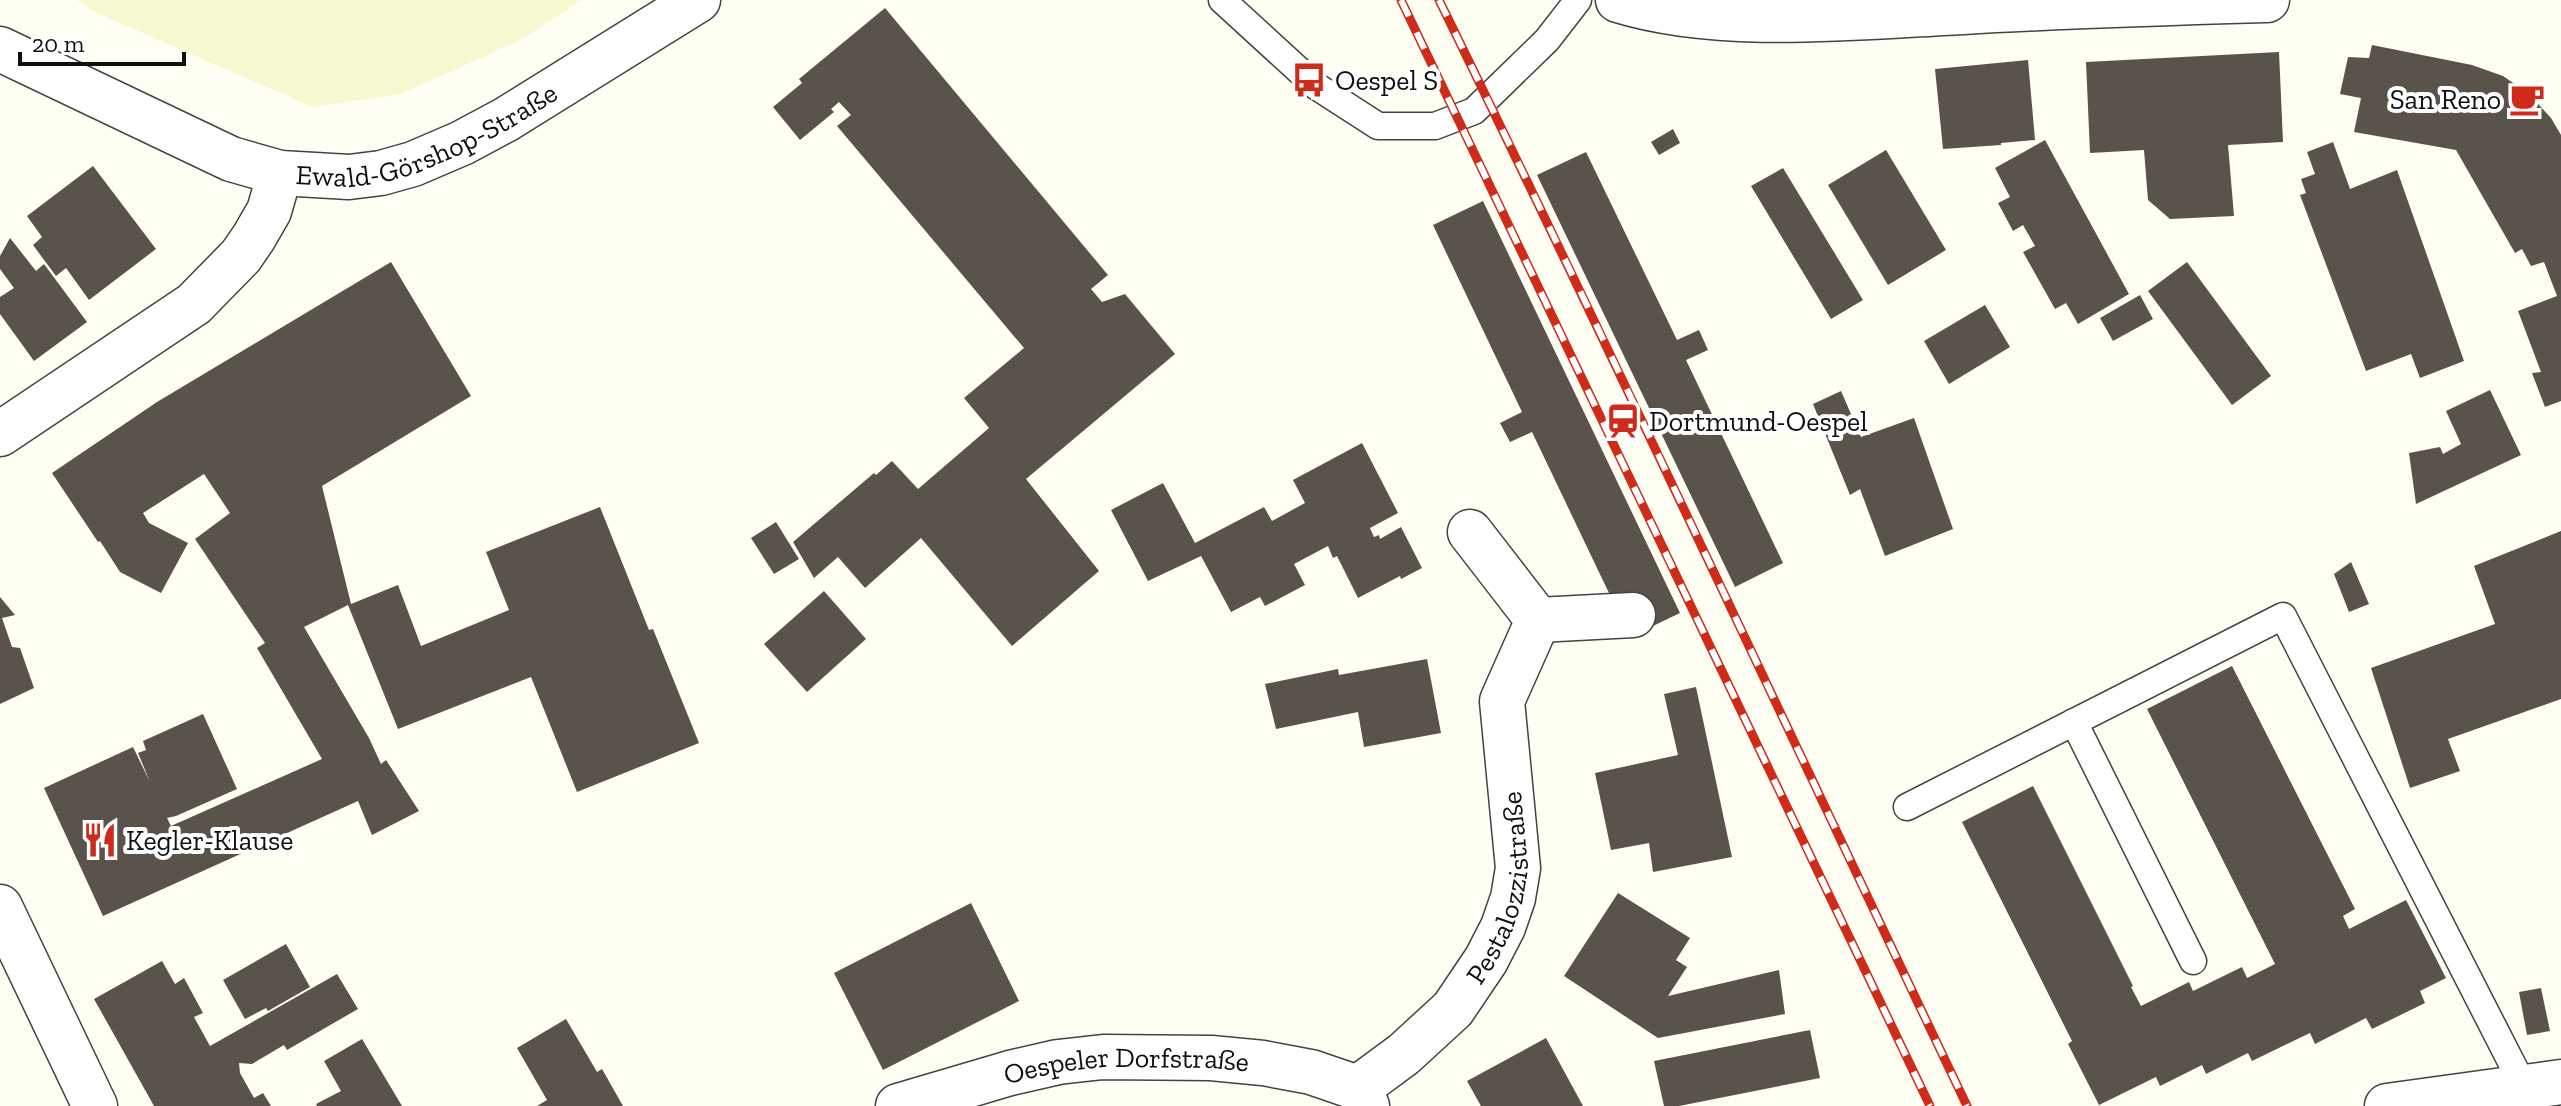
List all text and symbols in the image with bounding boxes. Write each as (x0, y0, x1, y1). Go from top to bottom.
scale bar (20, 16, 184, 66)
text: 20 m (32, 29, 85, 58)
bus stop icon: Oespel S (1290, 61, 1328, 99)
place label: Oespel S (1335, 64, 1438, 97)
street label: Ewald-Görshop-Straße (295, 75, 563, 194)
cafe icon: San Reno (2508, 80, 2546, 118)
place label: San Reno (2390, 83, 2501, 116)
station icon: Dortmund-Oespel (1604, 402, 1642, 440)
place label: Dortmund-Oespel (1649, 405, 1868, 438)
street label: Pestalozzistraße (1458, 790, 1535, 990)
restaurant icon: Kegler-Klause (81, 821, 119, 859)
place label: Kegler-Klause (126, 824, 293, 857)
street label: Oespeler Dorfstraße (1000, 1040, 1251, 1090)

